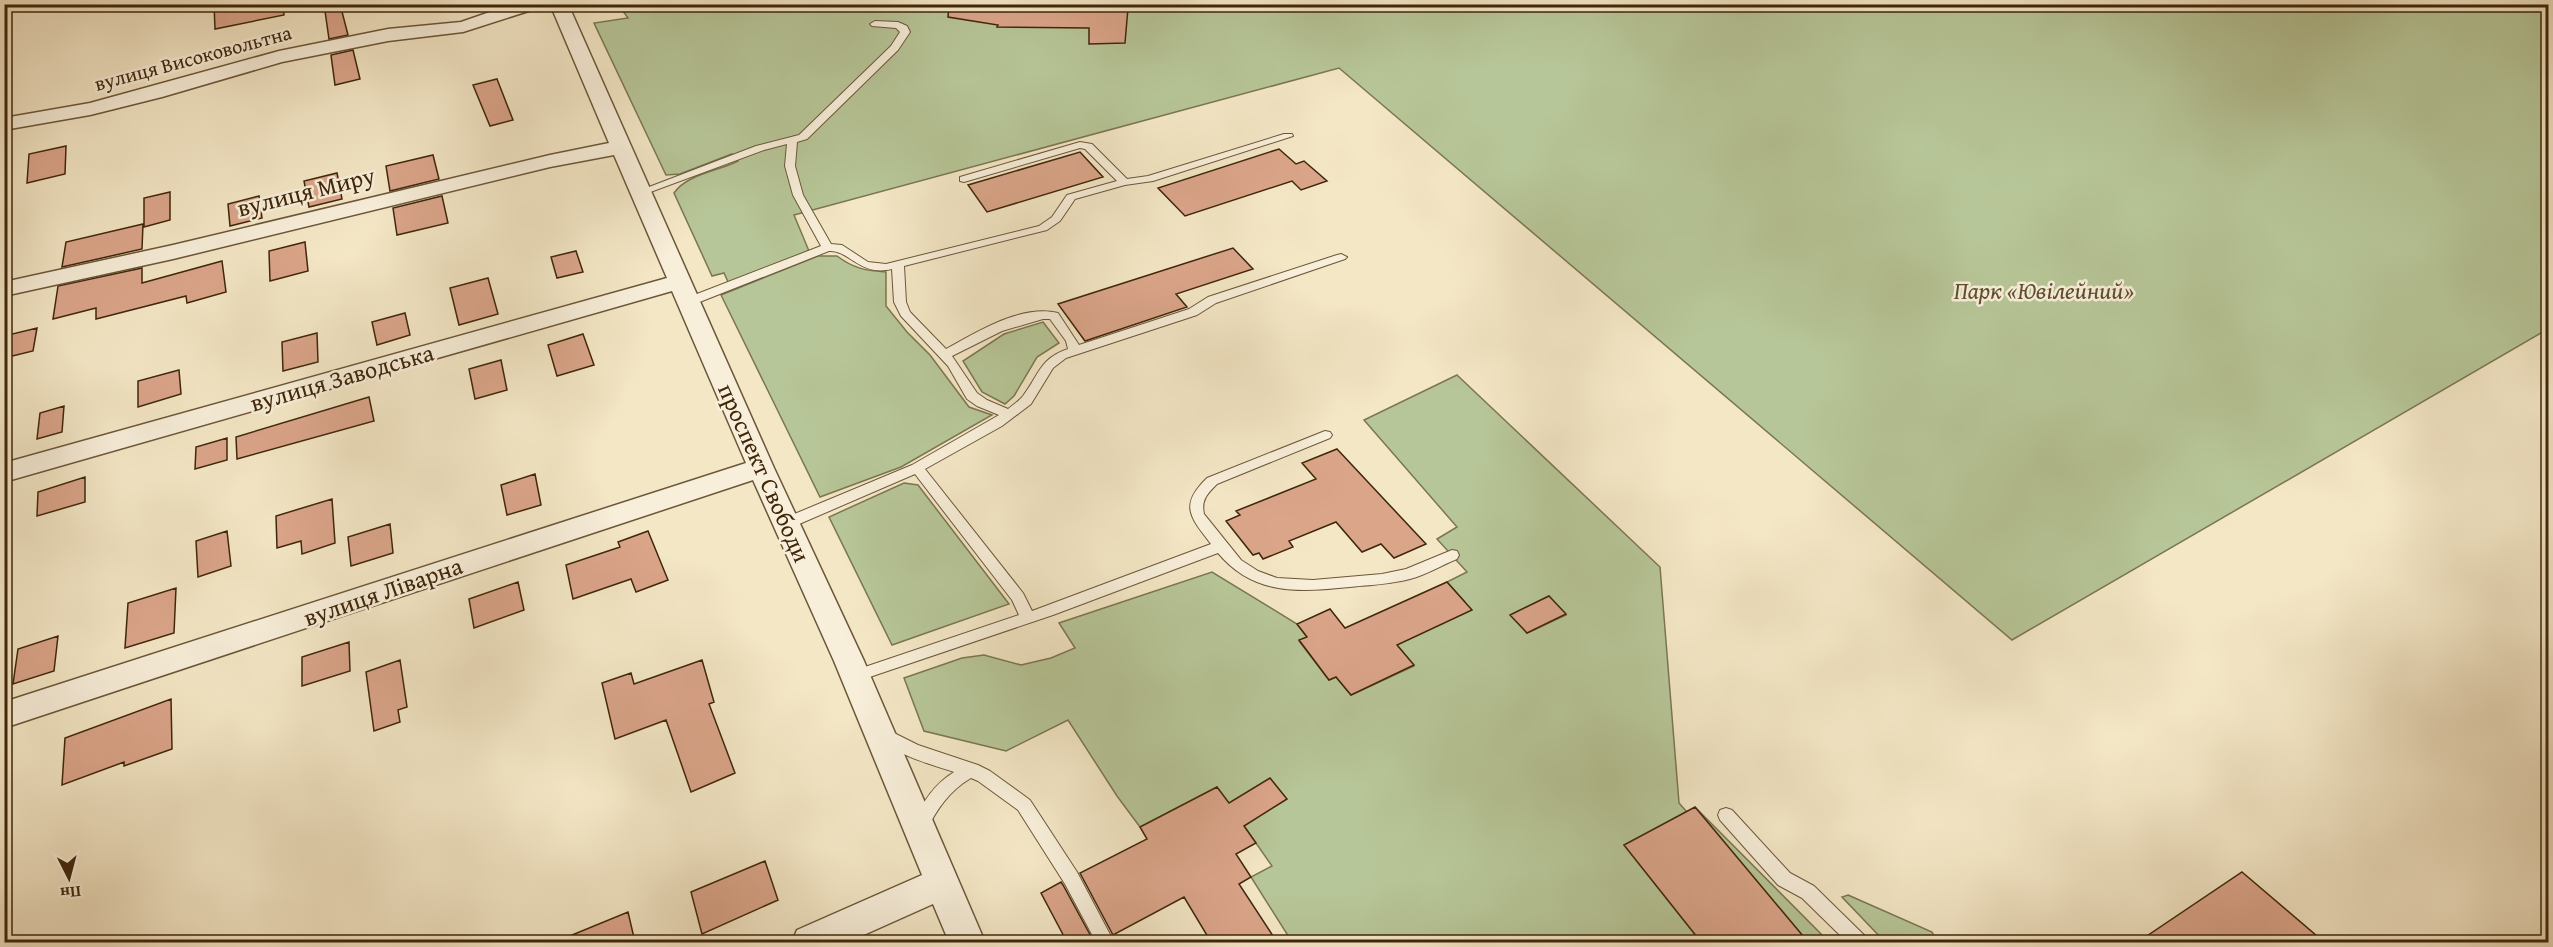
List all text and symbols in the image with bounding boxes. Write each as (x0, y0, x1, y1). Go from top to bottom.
street label: вулиця Високовольтна (91, 17, 295, 98)
street label: вулиця Миру (233, 158, 378, 226)
park label: Парк «Ювілейний» (1954, 273, 2134, 308)
street label: вулиця Заводська (246, 334, 438, 420)
street label: проспект Свободи (709, 378, 820, 568)
street label: вулиця Ліварна (299, 548, 468, 635)
north arrow (39, 848, 99, 908)
text: Пн (59, 880, 82, 906)

